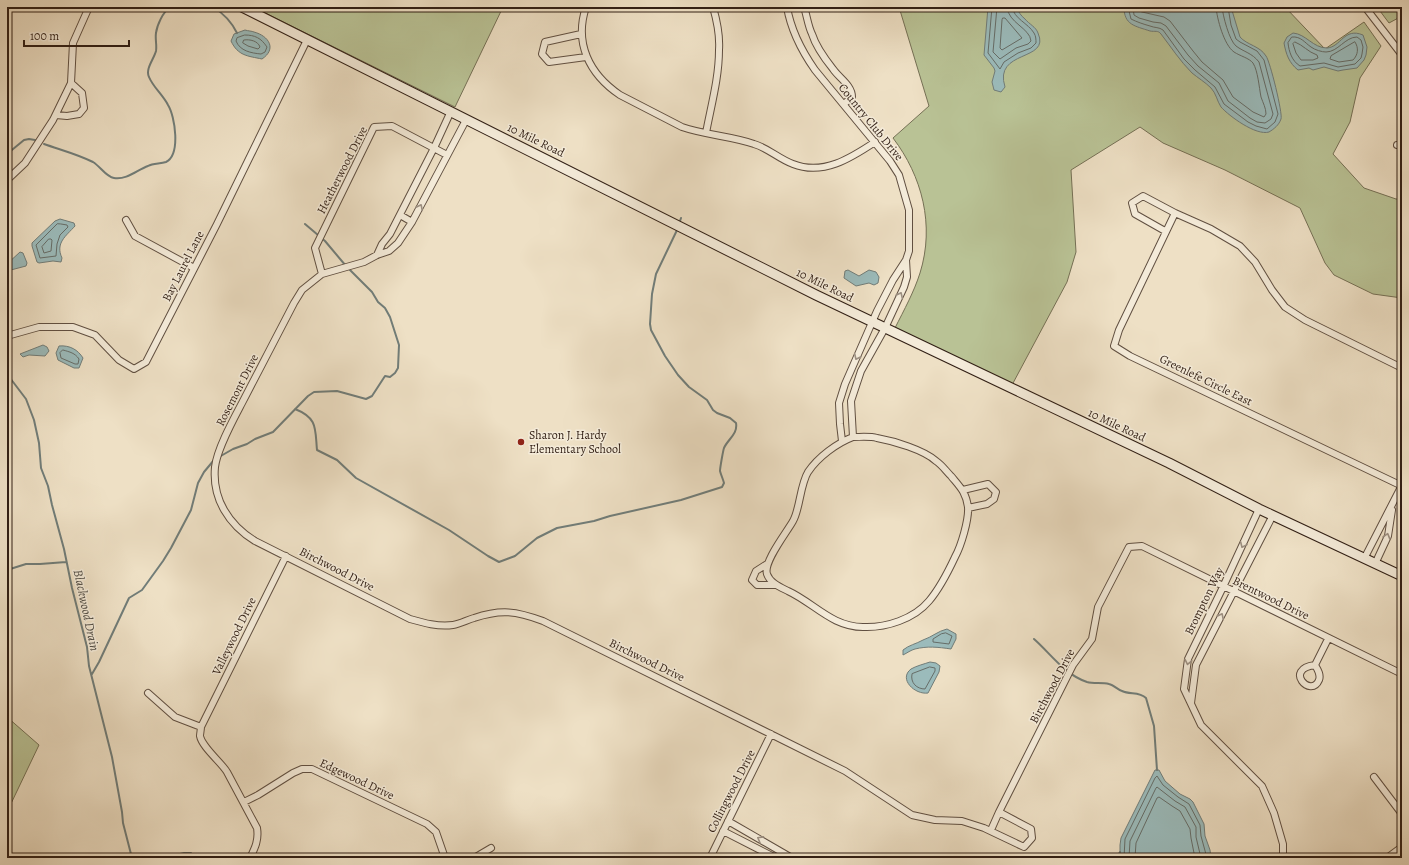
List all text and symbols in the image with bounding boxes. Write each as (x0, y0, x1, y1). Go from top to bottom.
scale bar (24, 22, 129, 48)
text: 100 m (30, 28, 59, 44)
street label: Country Club Drive (835, 80, 907, 164)
street label: 10 Mile Road (505, 119, 568, 161)
street label: Heatherwood Drive (313, 123, 371, 217)
one-way arrow (415, 204, 423, 211)
street label: Bay Laurel Lane (158, 228, 208, 304)
street label: 10 Mile Road (794, 264, 857, 306)
one-way arrow (895, 292, 903, 300)
street label: Rosemont Drive (212, 351, 262, 429)
street label: Greenlefe Circle East (1157, 351, 1255, 409)
one-way arrow (854, 353, 862, 361)
street label: 10 Mile Road (1086, 405, 1149, 446)
place label: Sharon J. Hardy Elementary School (529, 427, 621, 457)
marker: Sharon J. Hardy Elementary School (516, 437, 526, 447)
one-way arrow (1382, 533, 1391, 540)
one-way arrow (1240, 540, 1248, 548)
street label: Birchwood Drive (297, 543, 377, 595)
street label: Brompton Way (1181, 564, 1228, 638)
water label: Blackwood Drain (70, 568, 103, 652)
street label: Brentwood Drive (1230, 573, 1312, 623)
street label: Valleywood Drive (208, 595, 260, 678)
one-way arrow (1217, 613, 1224, 620)
street label: Birchwood Drive (607, 635, 687, 685)
street label: Birchwood Drive (1026, 646, 1078, 726)
one-way arrow (1184, 659, 1193, 666)
street label: Collingwood Drive (703, 747, 759, 835)
street label: Edgewood Drive (317, 755, 397, 803)
one-way arrow (757, 836, 764, 843)

